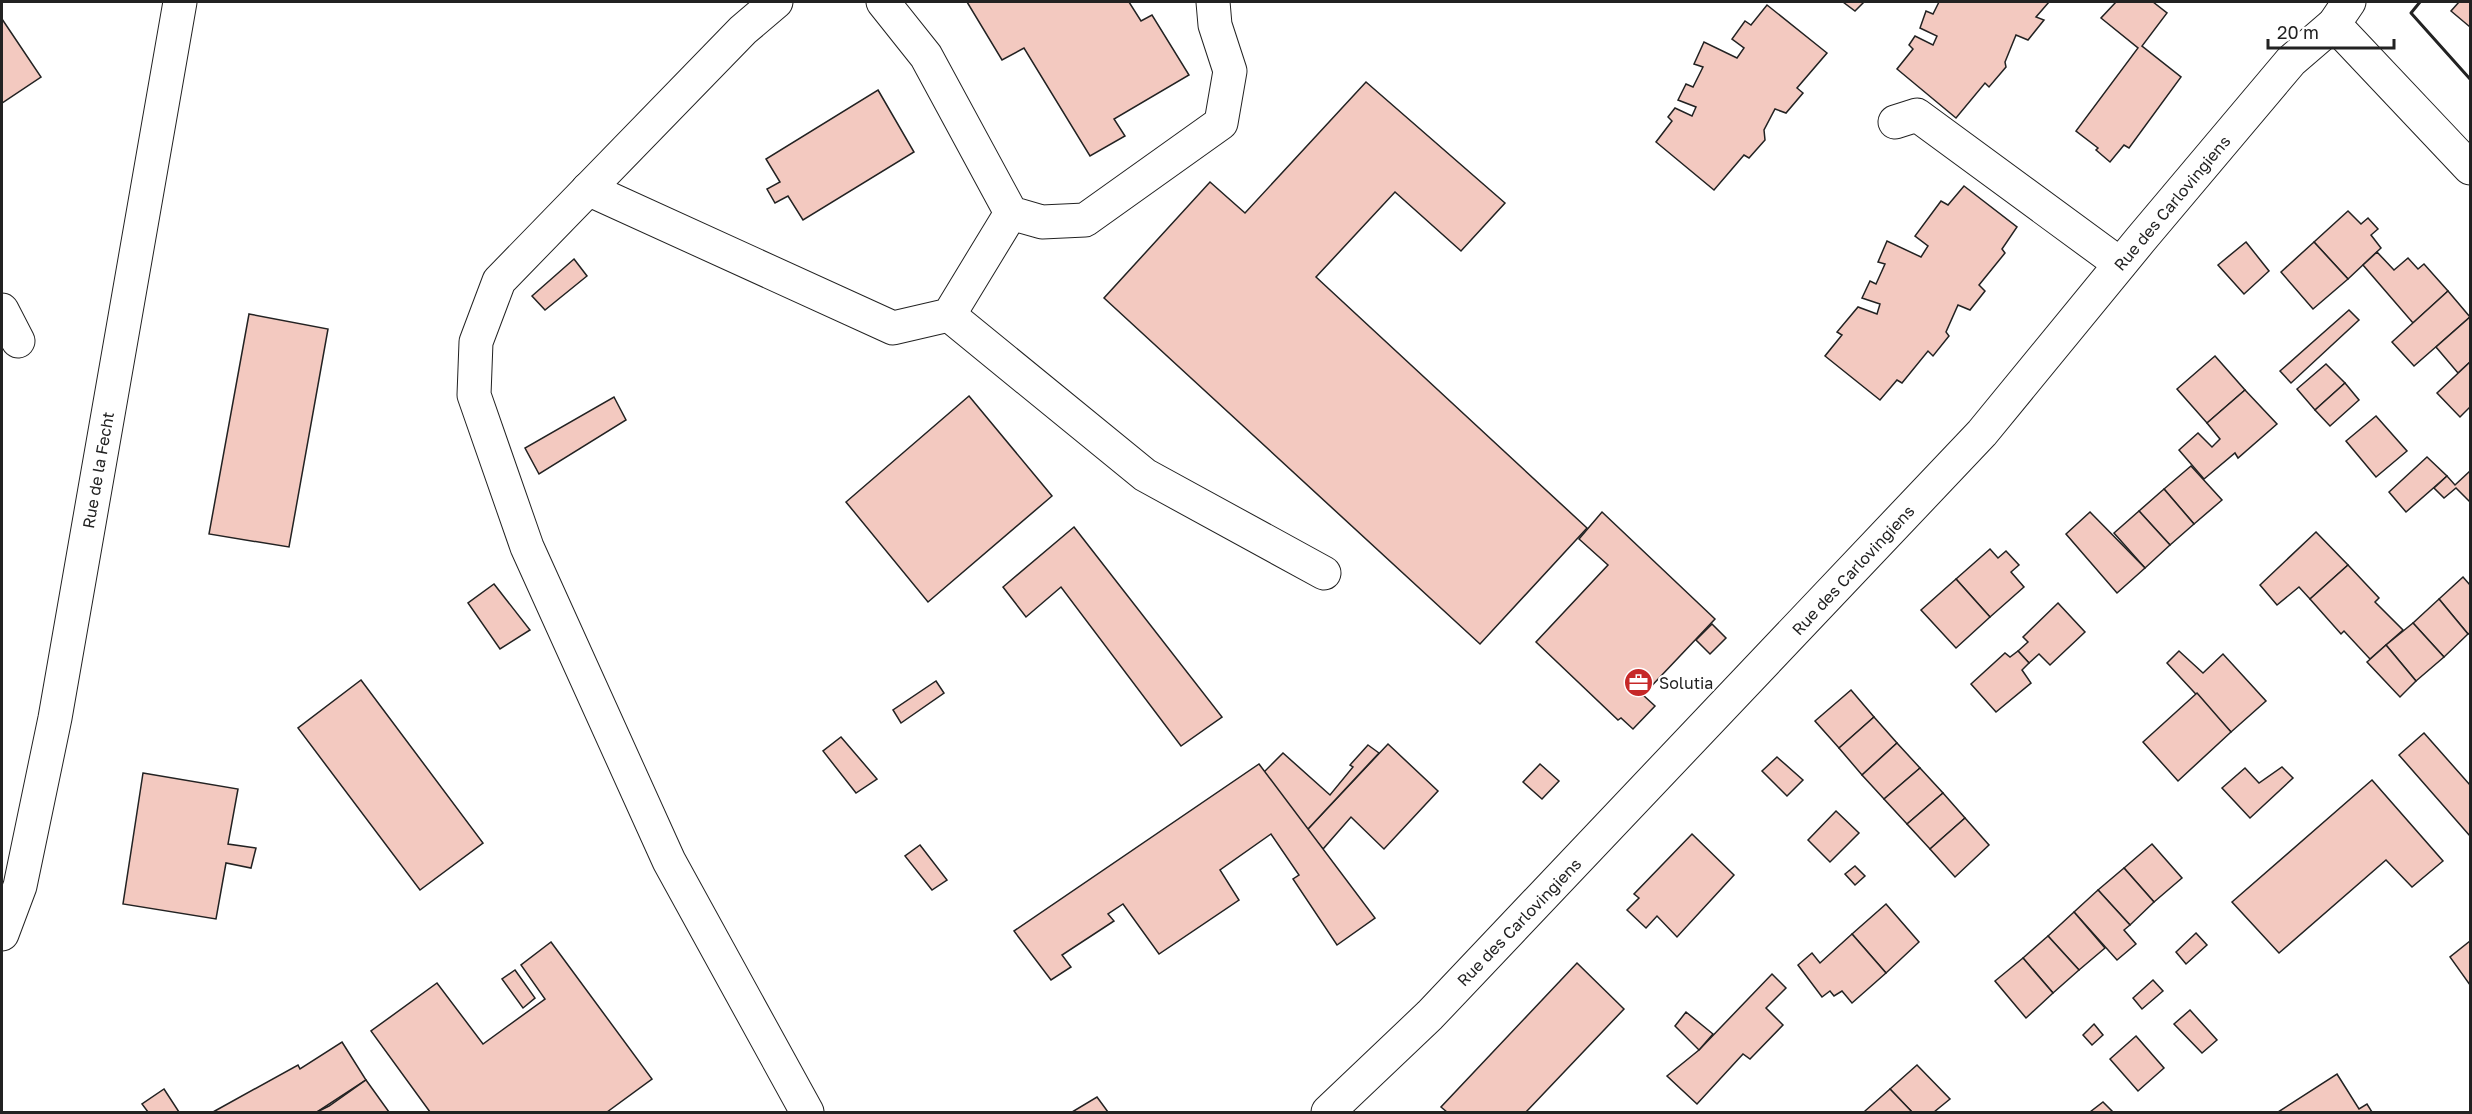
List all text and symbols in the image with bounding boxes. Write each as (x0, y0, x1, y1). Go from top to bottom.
scale bar (2268, 12, 2394, 50)
text: 20 m (2277, 21, 2319, 43)
street label: Rue des Carlovingiens (2110, 131, 2234, 275)
street label: Rue de la Fecht (78, 410, 118, 530)
street label: Rue des Carlovingiens (1788, 501, 1918, 639)
office icon: Solutia (1622, 667, 1654, 699)
place label: Solutia (1659, 673, 1713, 693)
street label: Rue des Carlovingiens (1453, 854, 1585, 990)

